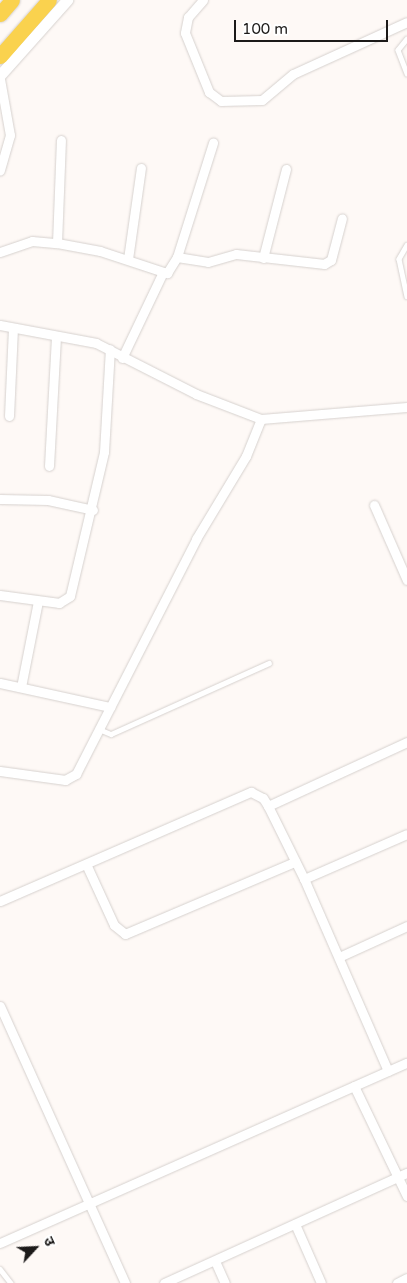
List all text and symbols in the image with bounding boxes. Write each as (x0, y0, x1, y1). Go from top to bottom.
scale bar (237, 10, 391, 42)
text: 100 m (242, 20, 288, 38)
north arrow (10, 1223, 60, 1273)
text: उ (40, 1234, 58, 1249)

